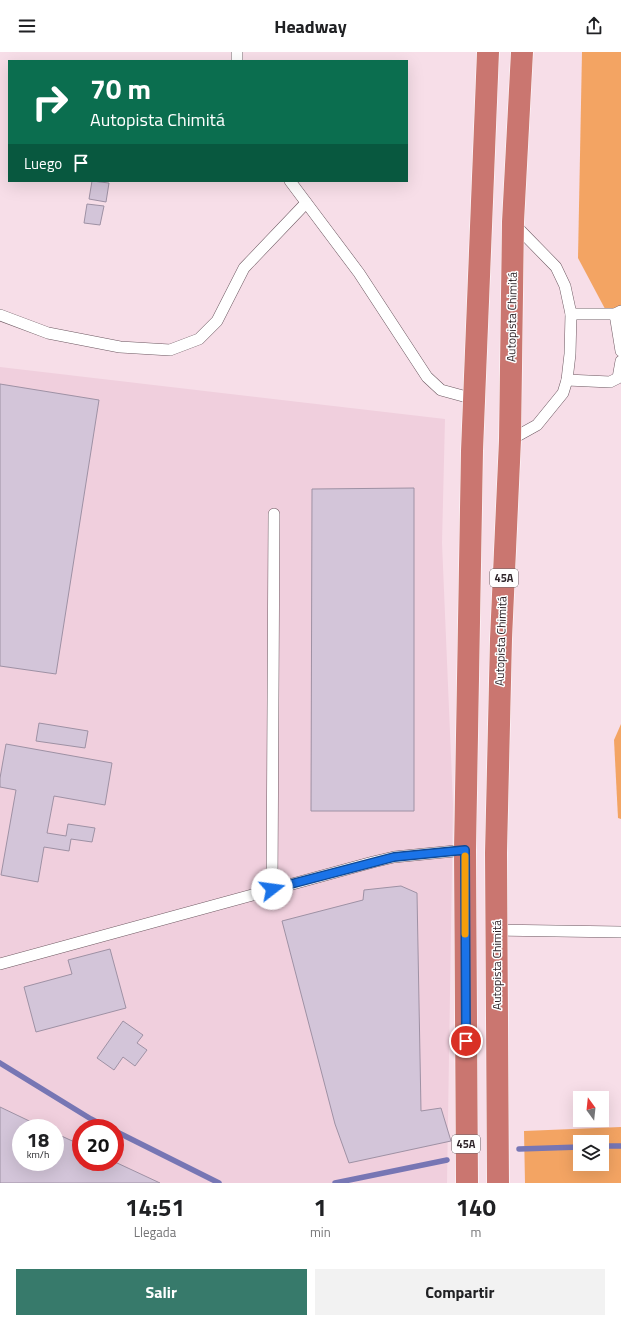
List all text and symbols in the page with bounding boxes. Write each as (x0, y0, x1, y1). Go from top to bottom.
text: Headway (274, 13, 347, 40)
icon: menu (16, 15, 38, 37)
icon: share (583, 15, 605, 37)
text: 70 m (90, 67, 151, 110)
icon: right (24, 76, 76, 128)
text: Autopista Chimitá (90, 106, 225, 133)
text: Luego (24, 152, 62, 175)
icon: arrive (70, 152, 92, 174)
street label: Autopista Chimitá (501, 272, 522, 362)
road number: 45A (490, 569, 518, 587)
street label: Autopista Chimitá (489, 596, 512, 686)
position arrow (251, 868, 293, 910)
street label: Autopista Chimitá (487, 920, 506, 1010)
pin (449, 1024, 483, 1058)
icon: arrive (455, 1030, 477, 1052)
north arrow (573, 1091, 609, 1127)
map controls (573, 1091, 609, 1171)
speed limit sign: 20 (72, 1119, 124, 1171)
text: 18 (27, 1124, 49, 1155)
road number: 45A (452, 1135, 480, 1153)
button: layers (573, 1135, 609, 1171)
text: km/h (27, 1147, 49, 1162)
text: 14:51 (125, 1189, 185, 1225)
text: 1 (314, 1189, 327, 1225)
text: 140 (456, 1189, 496, 1225)
text: Llegada (134, 1222, 176, 1242)
text: min (310, 1222, 331, 1242)
text: m (470, 1222, 481, 1242)
button: Salir (16, 1269, 307, 1315)
button: Compartir (315, 1269, 605, 1315)

